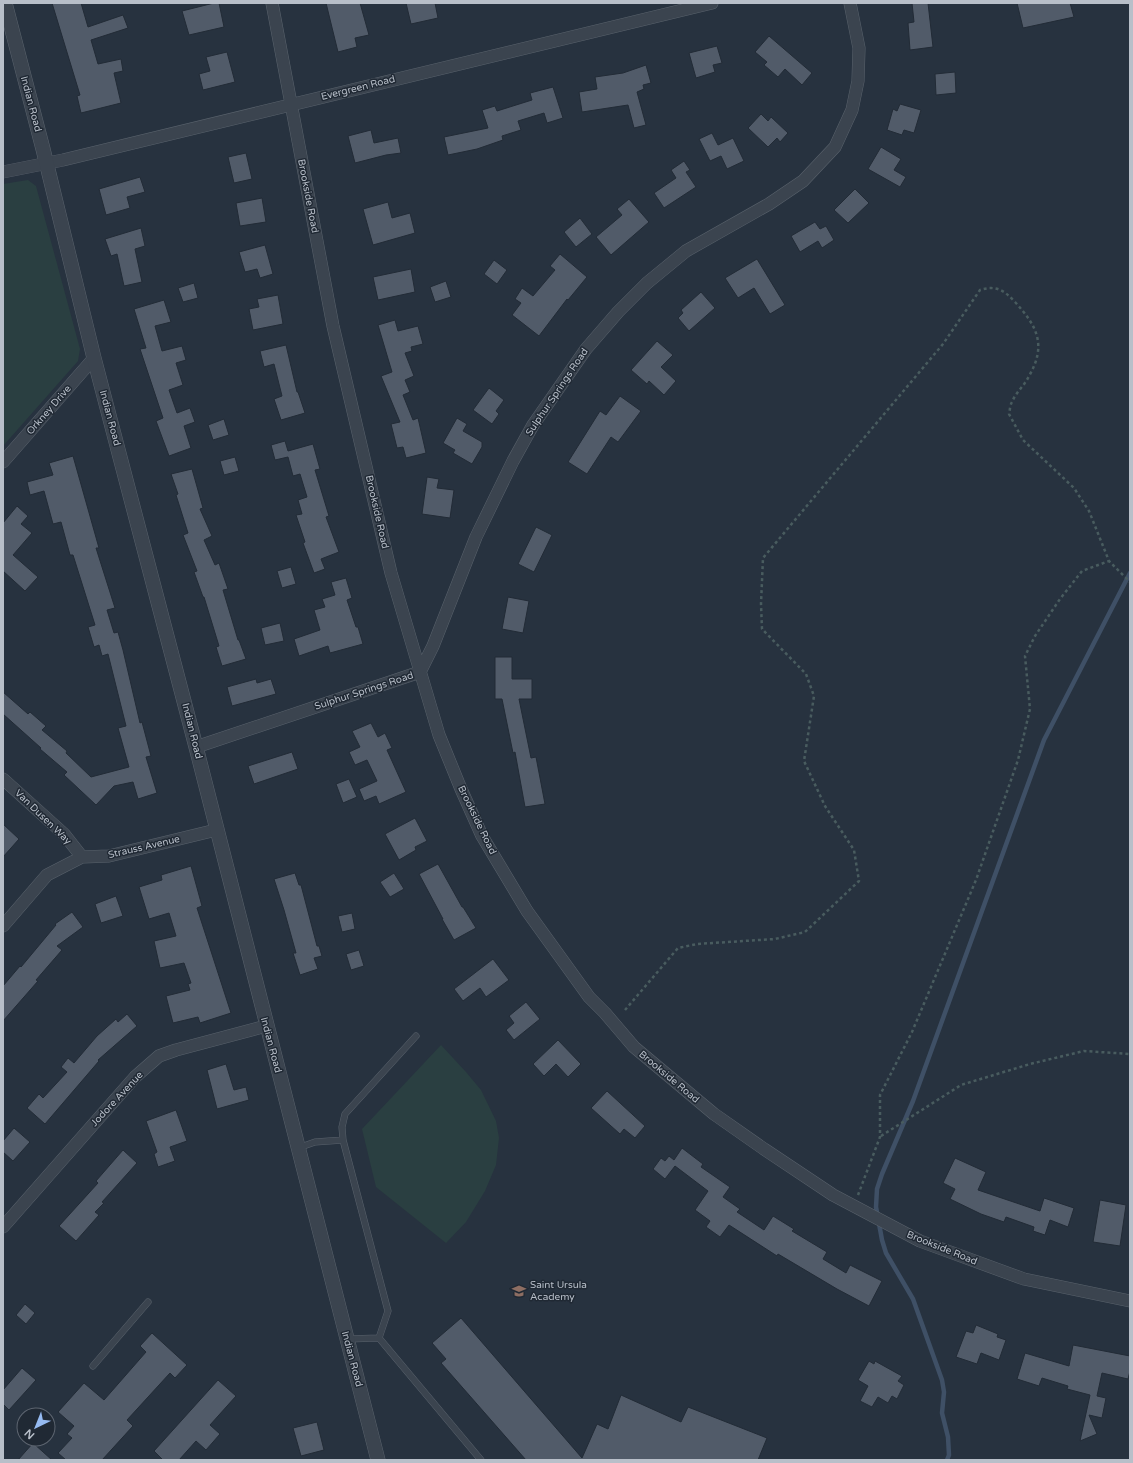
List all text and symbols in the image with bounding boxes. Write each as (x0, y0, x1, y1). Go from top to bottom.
street label: Evergreen Road (320, 73, 396, 103)
street label: Indian Road (18, 75, 44, 133)
street label: Brookside Road (295, 158, 321, 234)
street label: Sulphur Springs Road (523, 346, 591, 438)
street label: Orkney Drive (24, 383, 74, 437)
street label: Indian Road (97, 389, 123, 447)
street label: Brookside Road (363, 474, 391, 550)
street label: Sulphur Springs Road (313, 669, 415, 713)
street label: Indian Road (179, 702, 205, 760)
street label: Brookside Road (455, 784, 499, 856)
street label: Van Dusen Way (12, 787, 74, 847)
street label: Strauss Avenue (107, 833, 181, 861)
street label: Indian Road (258, 1016, 284, 1074)
street label: Brookside Road (636, 1048, 702, 1106)
street label: Jodore Avenue (88, 1069, 146, 1129)
street label: Brookside Road (905, 1228, 979, 1268)
place label: Saint Ursula Academy (530, 1279, 587, 1303)
school or university icon: Saint Ursula Academy (511, 1283, 527, 1299)
street label: Indian Road (339, 1330, 365, 1388)
north arrow (16, 1407, 56, 1447)
text: N (22, 1426, 37, 1442)

